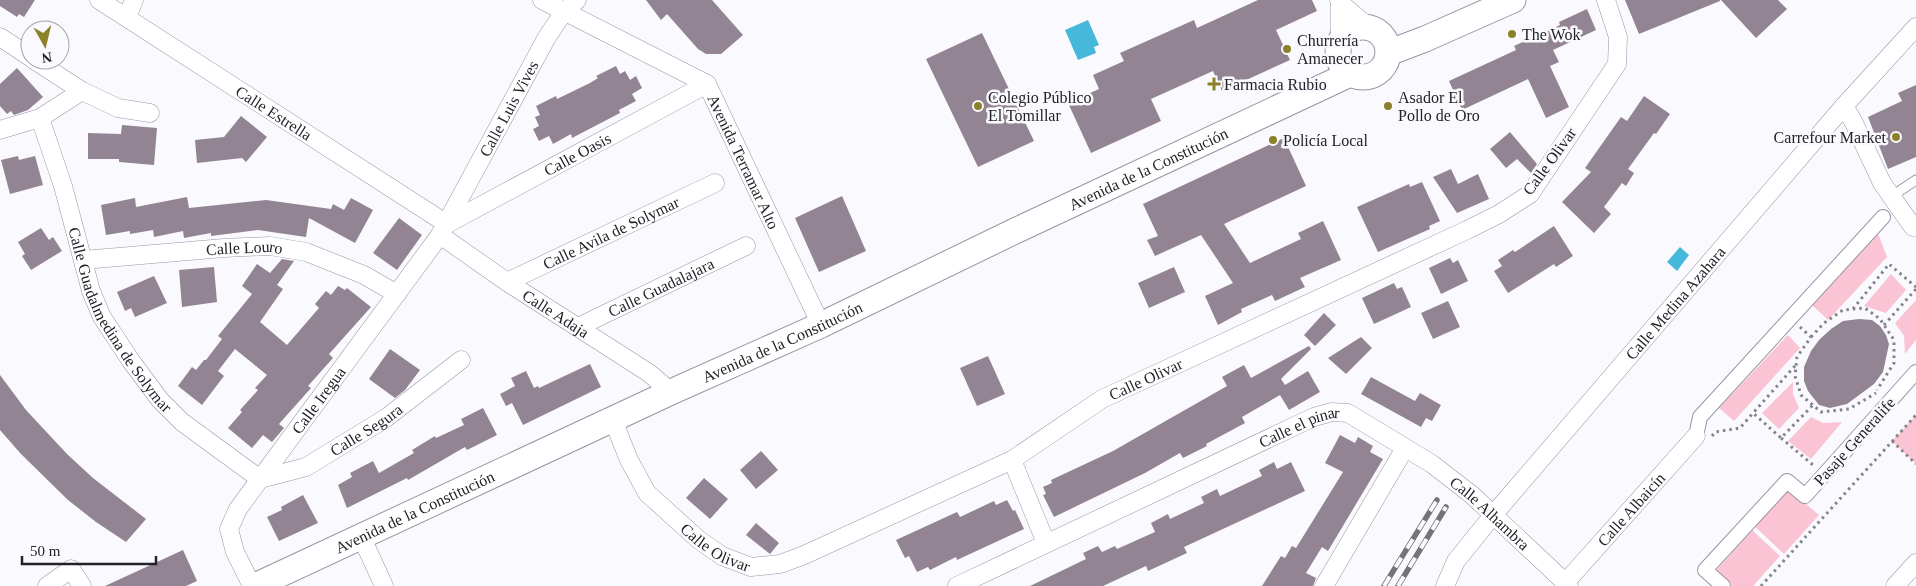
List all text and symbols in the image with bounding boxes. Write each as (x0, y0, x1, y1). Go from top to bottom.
north arrow (20, 20, 70, 70)
place label: The Wok (1522, 26, 1580, 43)
marker: The Wok (1506, 28, 1518, 40)
place label: Churrería Amanecer (1297, 32, 1363, 67)
marker: Churrería Amanecer (1281, 43, 1293, 55)
text: N (41, 49, 53, 66)
street label: Calle Luis Vives (476, 58, 542, 159)
place label: Farmacia Rubio (1224, 76, 1327, 93)
marker: Farmacia Rubio (1208, 78, 1220, 90)
street label: Calle Estrella (233, 82, 315, 144)
place label: Colegio Público El Tomillar (988, 89, 1092, 124)
place label: Asador El Pollo de Oro (1398, 89, 1480, 124)
street label: Avenida Terramar Alto (704, 92, 782, 232)
marker: Colegio Público El Tomillar (972, 100, 984, 112)
marker: Asador El Pollo de Oro (1382, 100, 1394, 112)
street label: Avenida de la Constitución (1066, 124, 1231, 214)
street label: Calle Olivar (1519, 124, 1580, 198)
street label: Calle Oasis (541, 129, 614, 179)
place label: Carrefour Market (1774, 129, 1887, 146)
marker: Carrefour Market (1890, 131, 1902, 143)
place label: Policía Local (1283, 132, 1368, 149)
marker: Policía Local (1267, 134, 1279, 146)
street label: Calle Avila de Solymar (540, 193, 682, 273)
street label: Calle Guadalmedina de Solymar (65, 225, 176, 416)
street label: Calle Louro (205, 238, 284, 258)
street label: Calle Medina Azahara (1622, 243, 1729, 363)
street label: Calle Guadalajara (606, 255, 717, 320)
street label: Calle Adaja (519, 286, 592, 341)
street label: Avenida de la Constitución (700, 298, 865, 386)
street label: Calle Olivar (1106, 355, 1186, 404)
street label: Calle Iregua (288, 364, 349, 437)
street label: Pasaje Generalife (1810, 394, 1899, 489)
street label: Calle Segura (327, 401, 406, 459)
street label: Calle el pinar (1256, 404, 1341, 451)
street label: Avenida de la Constitución (332, 468, 497, 556)
street label: Calle Albaicín (1594, 469, 1668, 549)
street label: Calle Alhambra (1447, 473, 1533, 553)
street label: Calle Olivar (677, 520, 753, 575)
scale bar (22, 534, 156, 566)
text: 50 m (30, 543, 61, 559)

